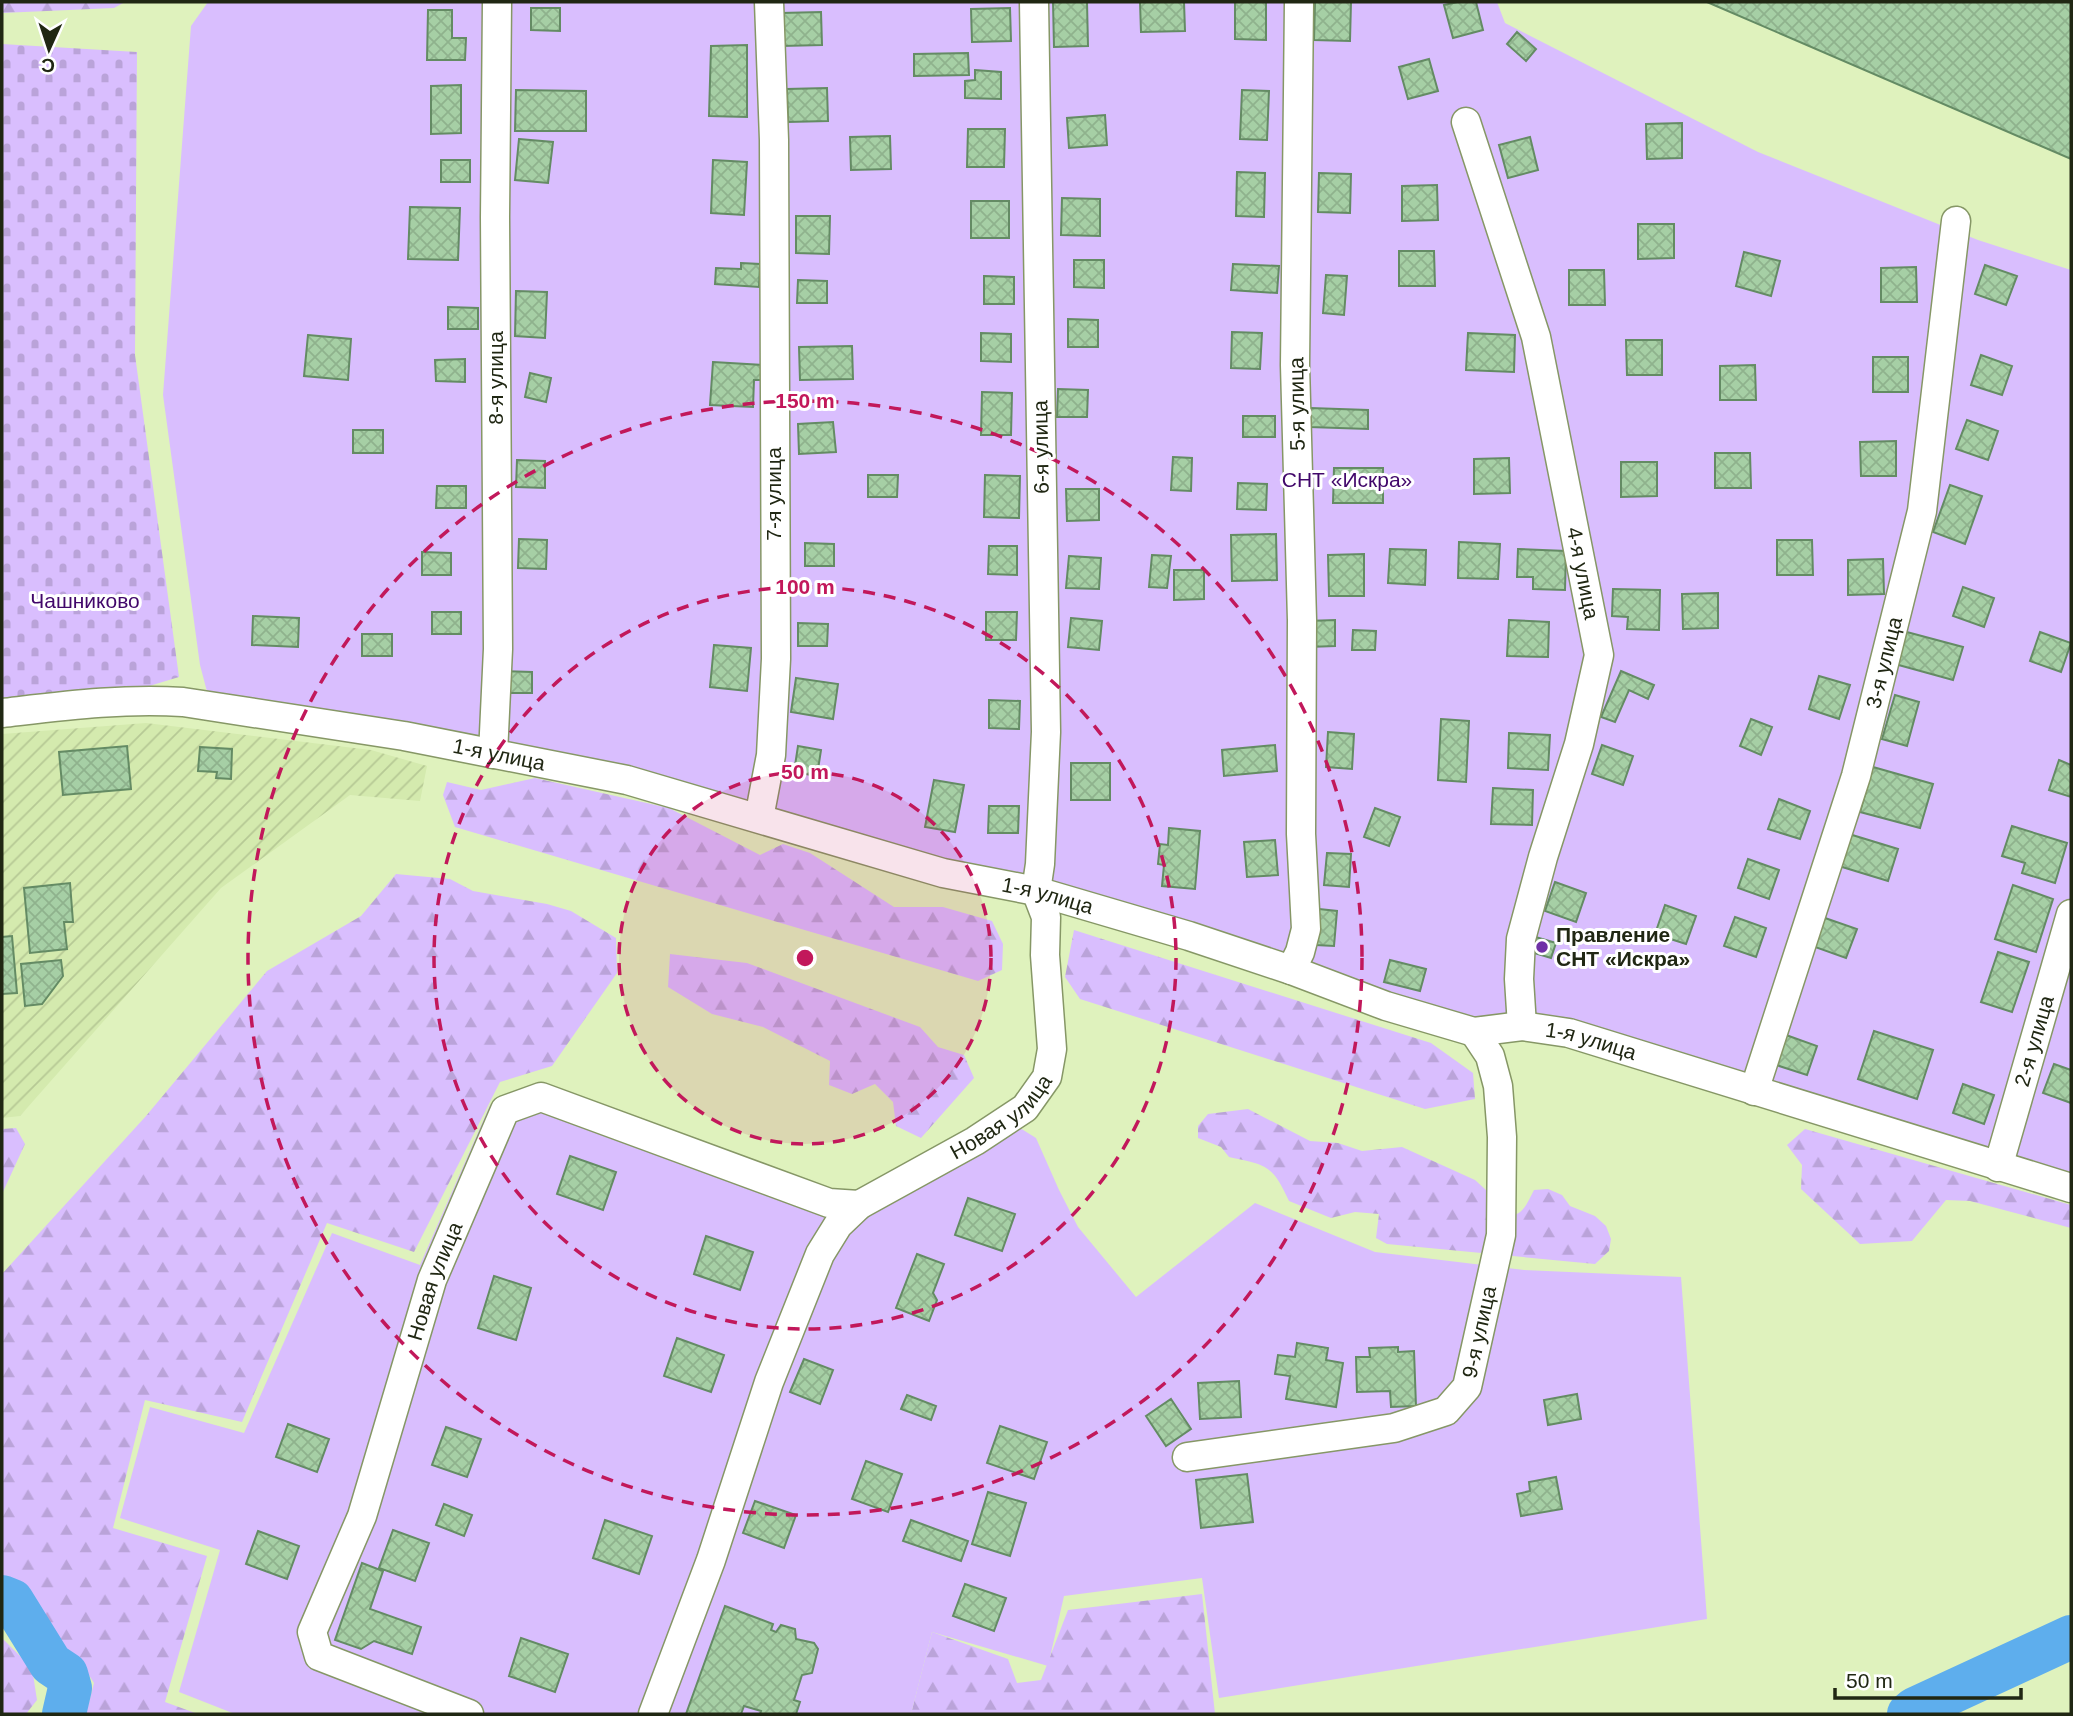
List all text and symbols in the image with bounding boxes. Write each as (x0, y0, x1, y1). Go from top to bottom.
north arrow (14, 14, 84, 84)
text: С (40, 55, 56, 76)
street label: 8-я улица (484, 331, 507, 425)
street label: 5-я улица (1284, 357, 1309, 451)
text: 150 m (775, 389, 835, 412)
street label: 6-я улица (1028, 400, 1053, 494)
street label: 7-я улица (762, 447, 785, 541)
park label: СНТ «Искра» (1282, 468, 1412, 491)
street label: 4-я улица (1563, 525, 1604, 622)
text: 100 m (775, 575, 835, 598)
park label: Чашниково (30, 589, 140, 612)
street label: 3-я улица (1861, 614, 1906, 711)
street label: 1-я улица (451, 734, 548, 775)
text: 50 m (781, 760, 829, 783)
street label: 1-я улица (1000, 873, 1096, 918)
place label: Правление СНТ «Искра» (1556, 923, 1690, 970)
marker: Правление СНТ «Искра» (1534, 939, 1550, 955)
centre of rings (793, 946, 817, 970)
street label: 2-я улица (2010, 993, 2058, 1089)
street label: 1-я улица (1544, 1018, 1640, 1064)
street label: Новая улица (946, 1070, 1056, 1163)
street label: Новая улица (403, 1218, 467, 1343)
street label: 9-я улица (1457, 1283, 1500, 1380)
scale bar (1835, 1656, 2021, 1700)
text: 50 m (1846, 1669, 1893, 1692)

